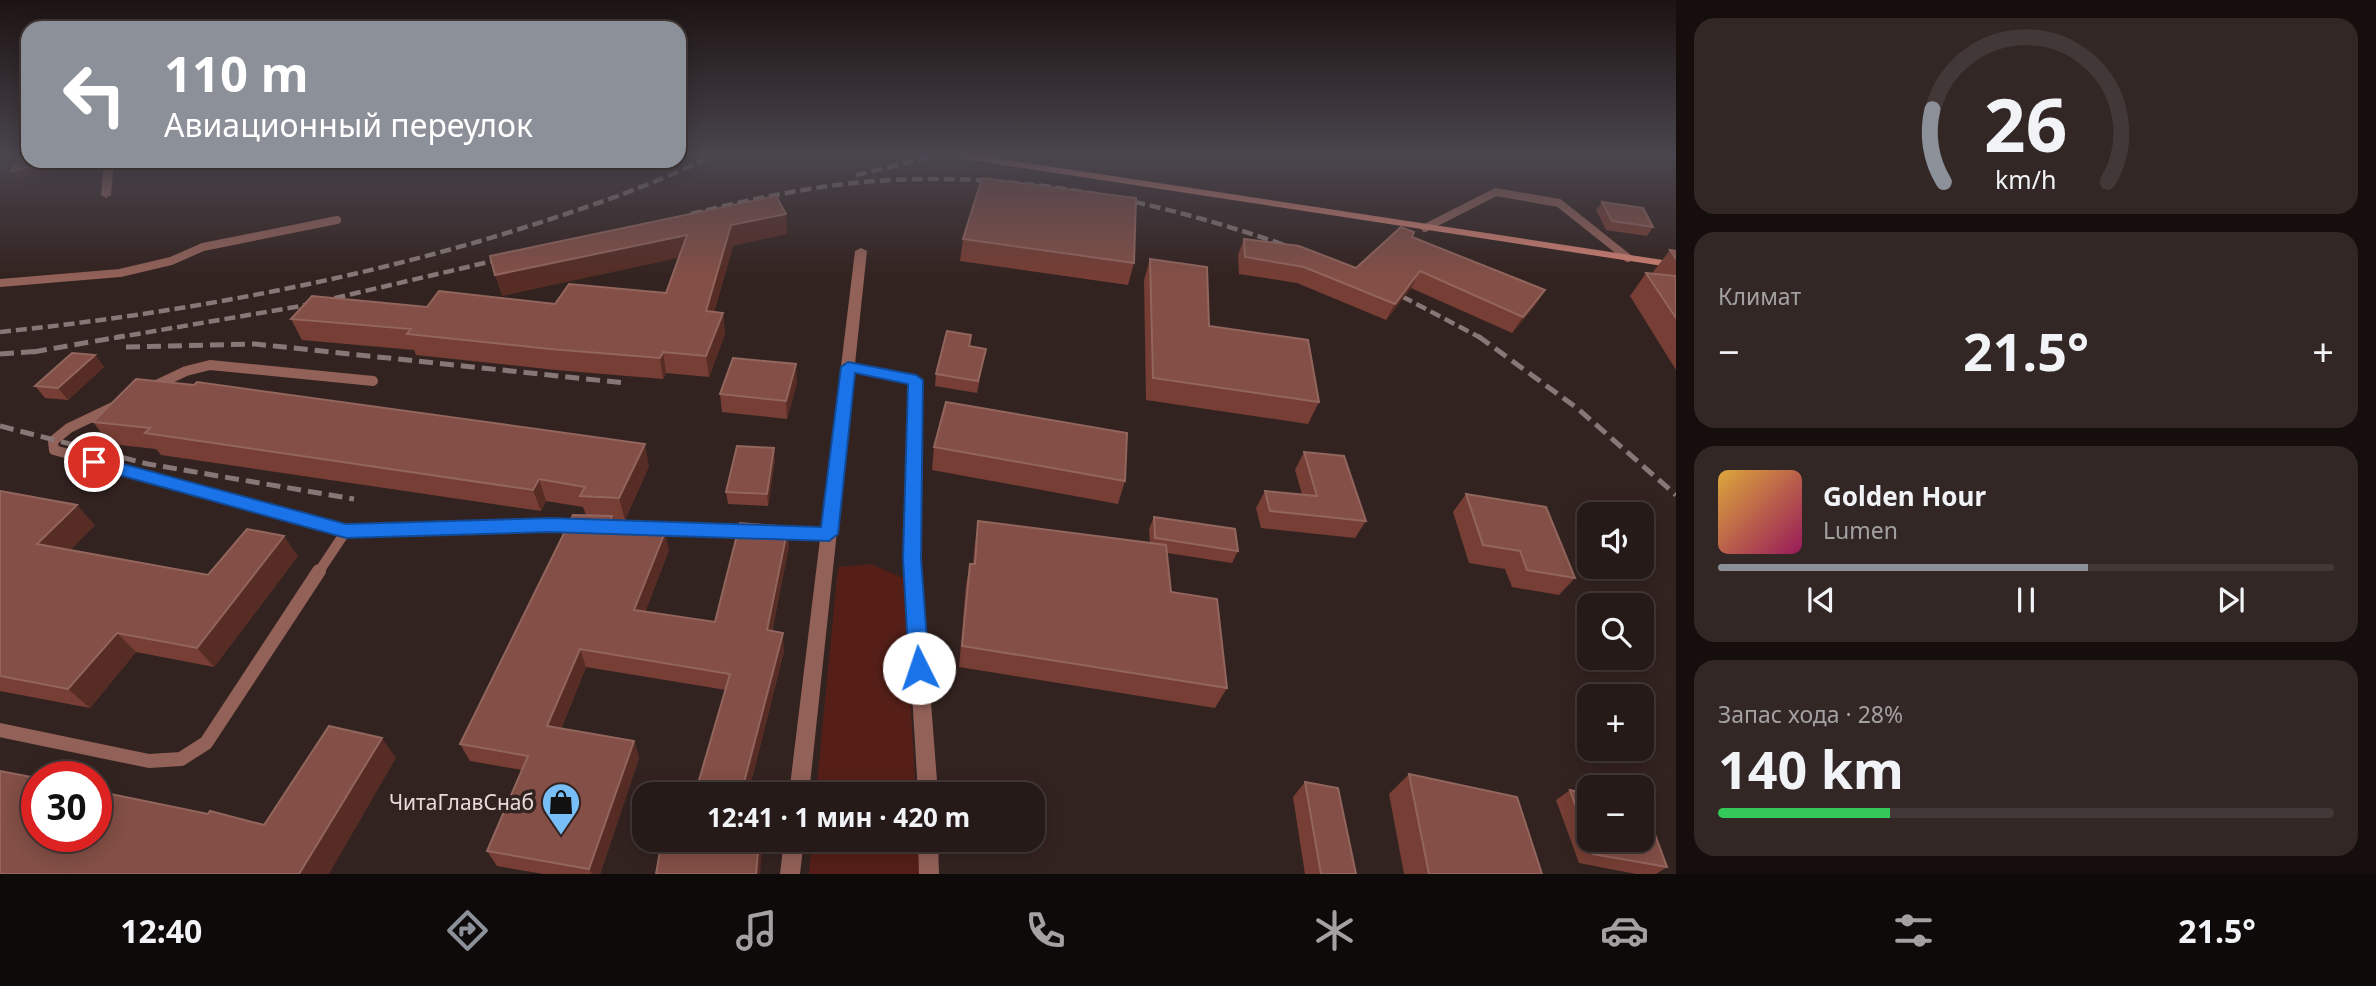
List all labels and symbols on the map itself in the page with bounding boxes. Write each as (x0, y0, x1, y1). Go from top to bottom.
pin (64, 432, 124, 492)
position arrow (882, 631, 956, 705)
speed limit sign: 30 (21, 761, 112, 852)
shop icon: ЧитаГлавСнаб (540, 781, 582, 836)
place label: ЧитаГлавСнаб (389, 788, 534, 816)

